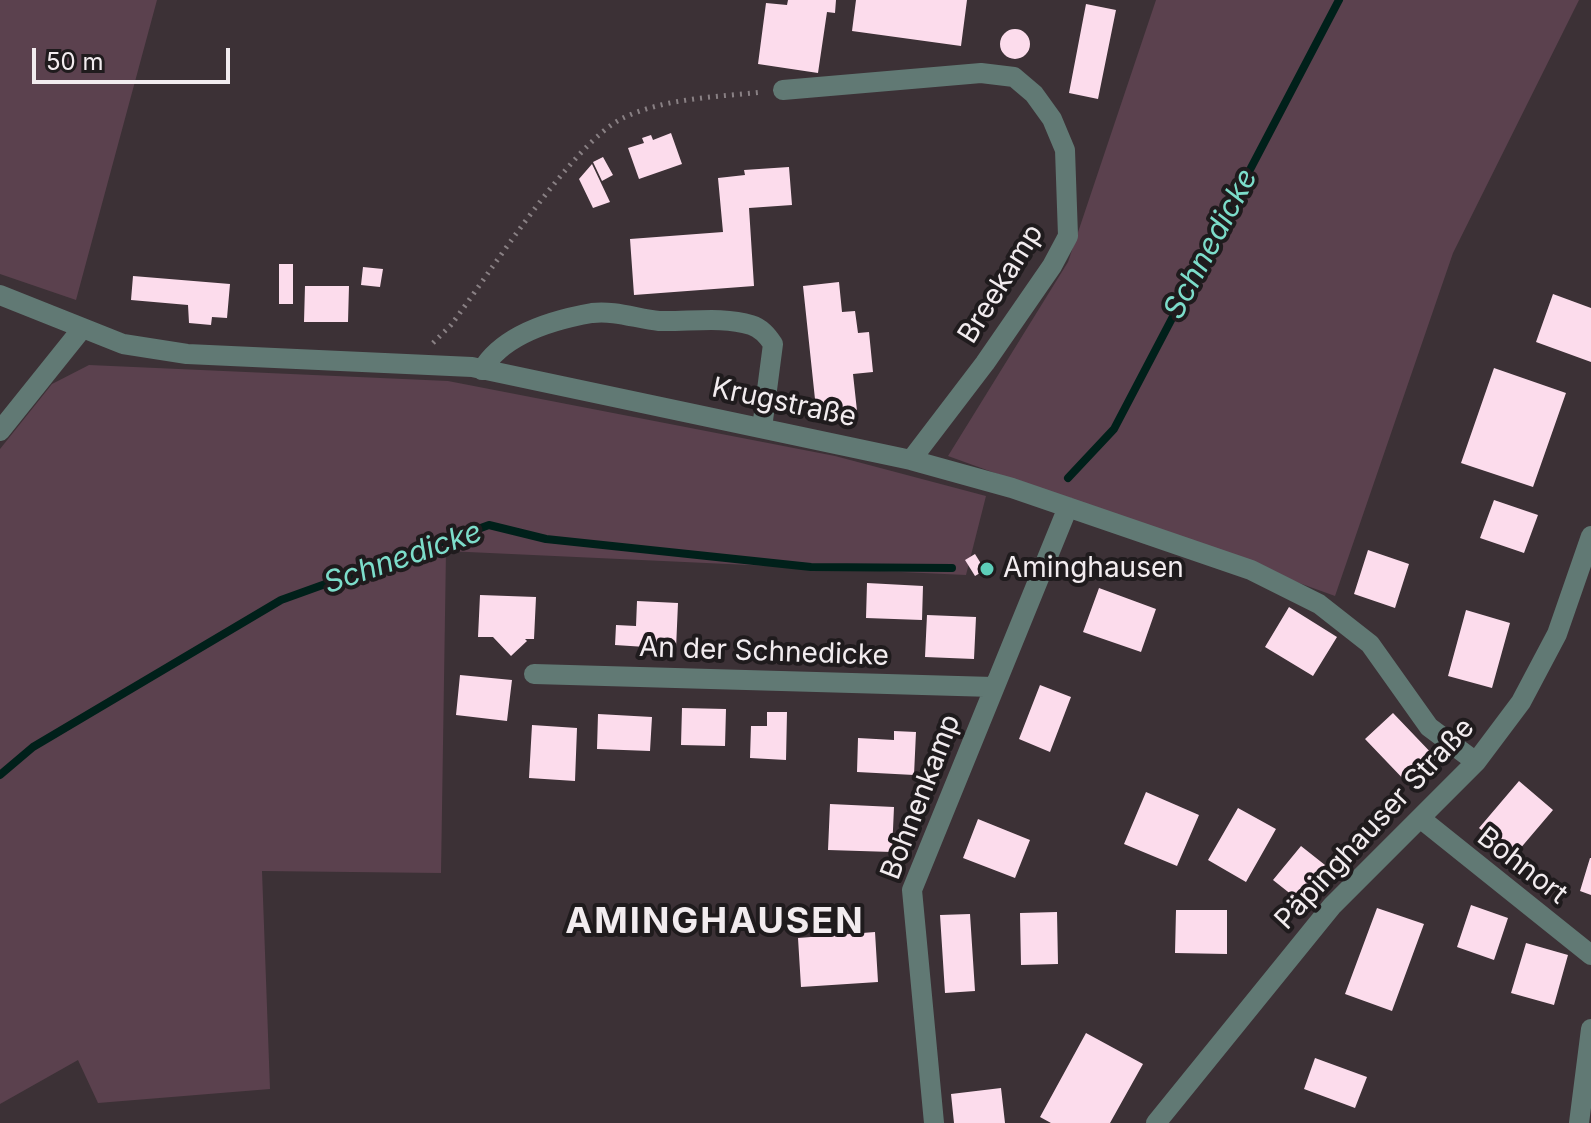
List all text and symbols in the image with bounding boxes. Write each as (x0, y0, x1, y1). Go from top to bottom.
scale bar (36, 32, 234, 82)
text: 50 m (46, 47, 104, 76)
water label: Schnedicke (1156, 163, 1266, 325)
street label: Breekamp (951, 218, 1051, 350)
street label: Krugstraße (709, 371, 859, 435)
water label: Schnedicke (319, 514, 487, 602)
place label: Aminghausen (1003, 552, 1184, 586)
marker: Aminghausen (978, 560, 996, 578)
street label: An der Schnedicke (638, 631, 890, 673)
street label: Bohnenkamp (874, 710, 968, 884)
street label: Päpinghauser Straße (1268, 711, 1482, 937)
street label: Bohnort (1470, 820, 1574, 912)
district label: AMINGHAUSEN (565, 900, 865, 944)

